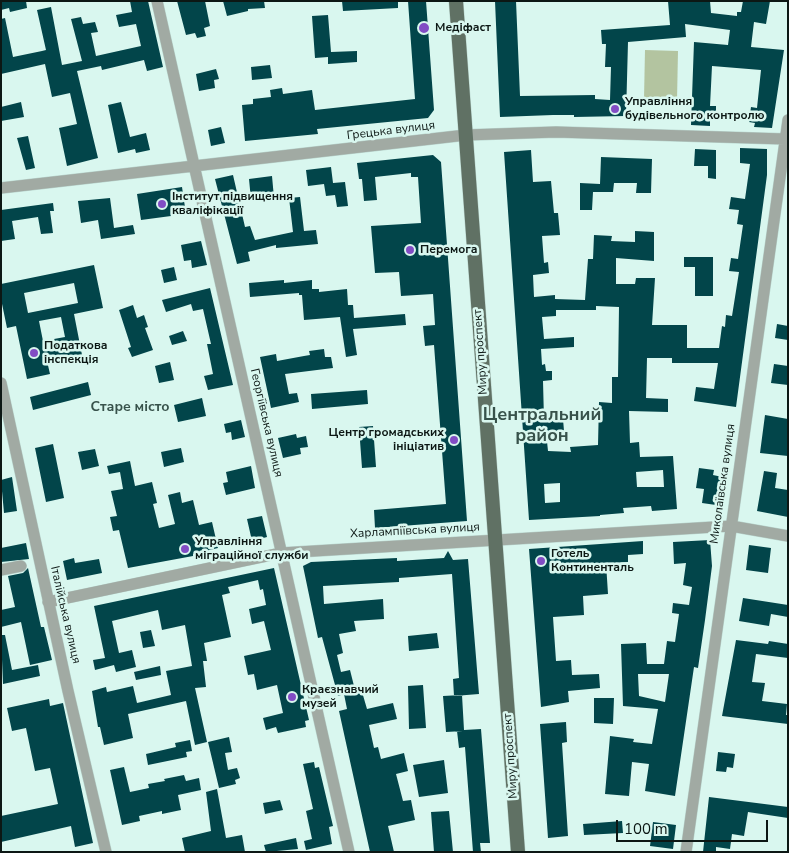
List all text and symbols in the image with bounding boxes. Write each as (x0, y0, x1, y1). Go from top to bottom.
marker: Медіфаст (417, 21, 431, 35)
place label: Медіфаст (435, 21, 491, 35)
place label: Управління будівельного контролю (625, 95, 764, 123)
marker: Управління будівельного контролю (609, 103, 621, 115)
street label: Грецька вулиця (346, 118, 436, 144)
place label: Інститут підвищення кваліфікації (172, 190, 293, 218)
marker: Інститут підвищення кваліфікації (156, 198, 168, 210)
place label: Перемога (420, 243, 477, 257)
marker: Перемога (404, 244, 416, 256)
street label: Миру проспект (471, 309, 491, 395)
place label: Податкова інспекція (44, 339, 107, 367)
marker: Податкова інспекція (28, 347, 40, 359)
street label: Георгіївська вулиця (246, 367, 286, 479)
district label: Старе місто (90, 400, 170, 416)
district label: Центральний район (483, 405, 601, 448)
street label: Миколаївська вулиця (707, 423, 739, 545)
place label: Центр громадських ініціатив (329, 426, 444, 454)
marker: Центр громадських ініціатив (448, 434, 460, 446)
street label: Харлампіївська вулиця (350, 520, 480, 542)
place label: Управління міграційної служби (195, 535, 309, 563)
marker: Управління міграційної служби (179, 543, 191, 555)
place label: Готель Континенталь (551, 547, 634, 575)
marker: Готель Континенталь (535, 555, 547, 567)
street label: Італійська вулиця (47, 565, 83, 665)
place label: Краєзнавчий музей (302, 683, 379, 711)
marker: Краєзнавчий музей (286, 691, 298, 703)
street label: Миру проспект (501, 713, 521, 799)
scale bar (619, 810, 772, 842)
text: 100 m (624, 819, 668, 839)

